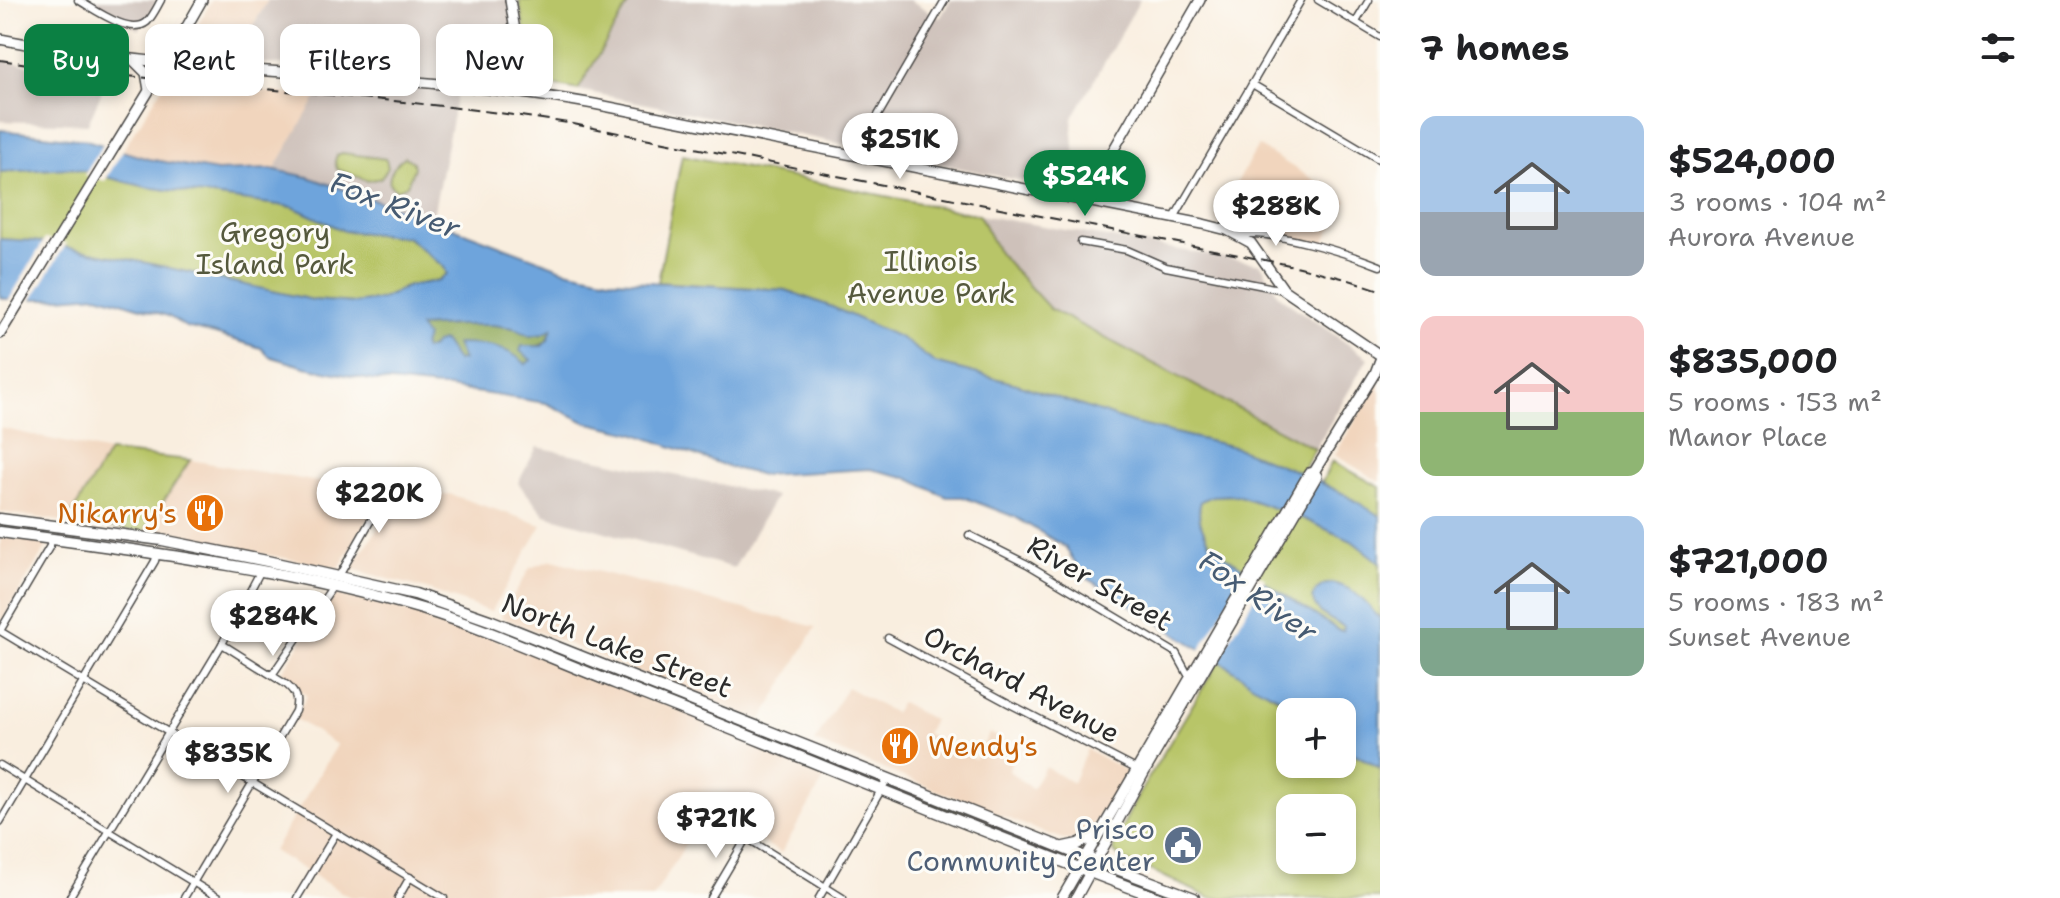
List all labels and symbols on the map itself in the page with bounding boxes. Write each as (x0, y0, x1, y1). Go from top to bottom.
pin: $251K (844, 113, 956, 181)
pin: $524K (1029, 150, 1141, 218)
water label: Fox River (324, 161, 467, 249)
pin: $288K (1220, 180, 1332, 248)
park label: Gregory Island Park (196, 213, 354, 283)
park label: Illinois Avenue Park (847, 242, 1015, 312)
pin: $220K (323, 467, 435, 535)
restaurant icon: Nikarry's (184, 492, 226, 534)
place label: Nikarry's (57, 494, 177, 532)
street label: River Street (1020, 526, 1180, 640)
water label: Fox River (1190, 540, 1326, 652)
street label: North Lake Street (496, 584, 738, 706)
pin: $284K (217, 590, 329, 658)
street label: Orchard Avenue (917, 616, 1127, 752)
restaurant icon: Wendy's (879, 725, 921, 767)
pin: $835K (172, 727, 284, 795)
place label: Wendy's (928, 727, 1038, 765)
pin: $721K (660, 792, 772, 860)
place label: Prisco Community Center (907, 810, 1155, 880)
public building icon: Prisco Community Center (1162, 824, 1204, 866)

